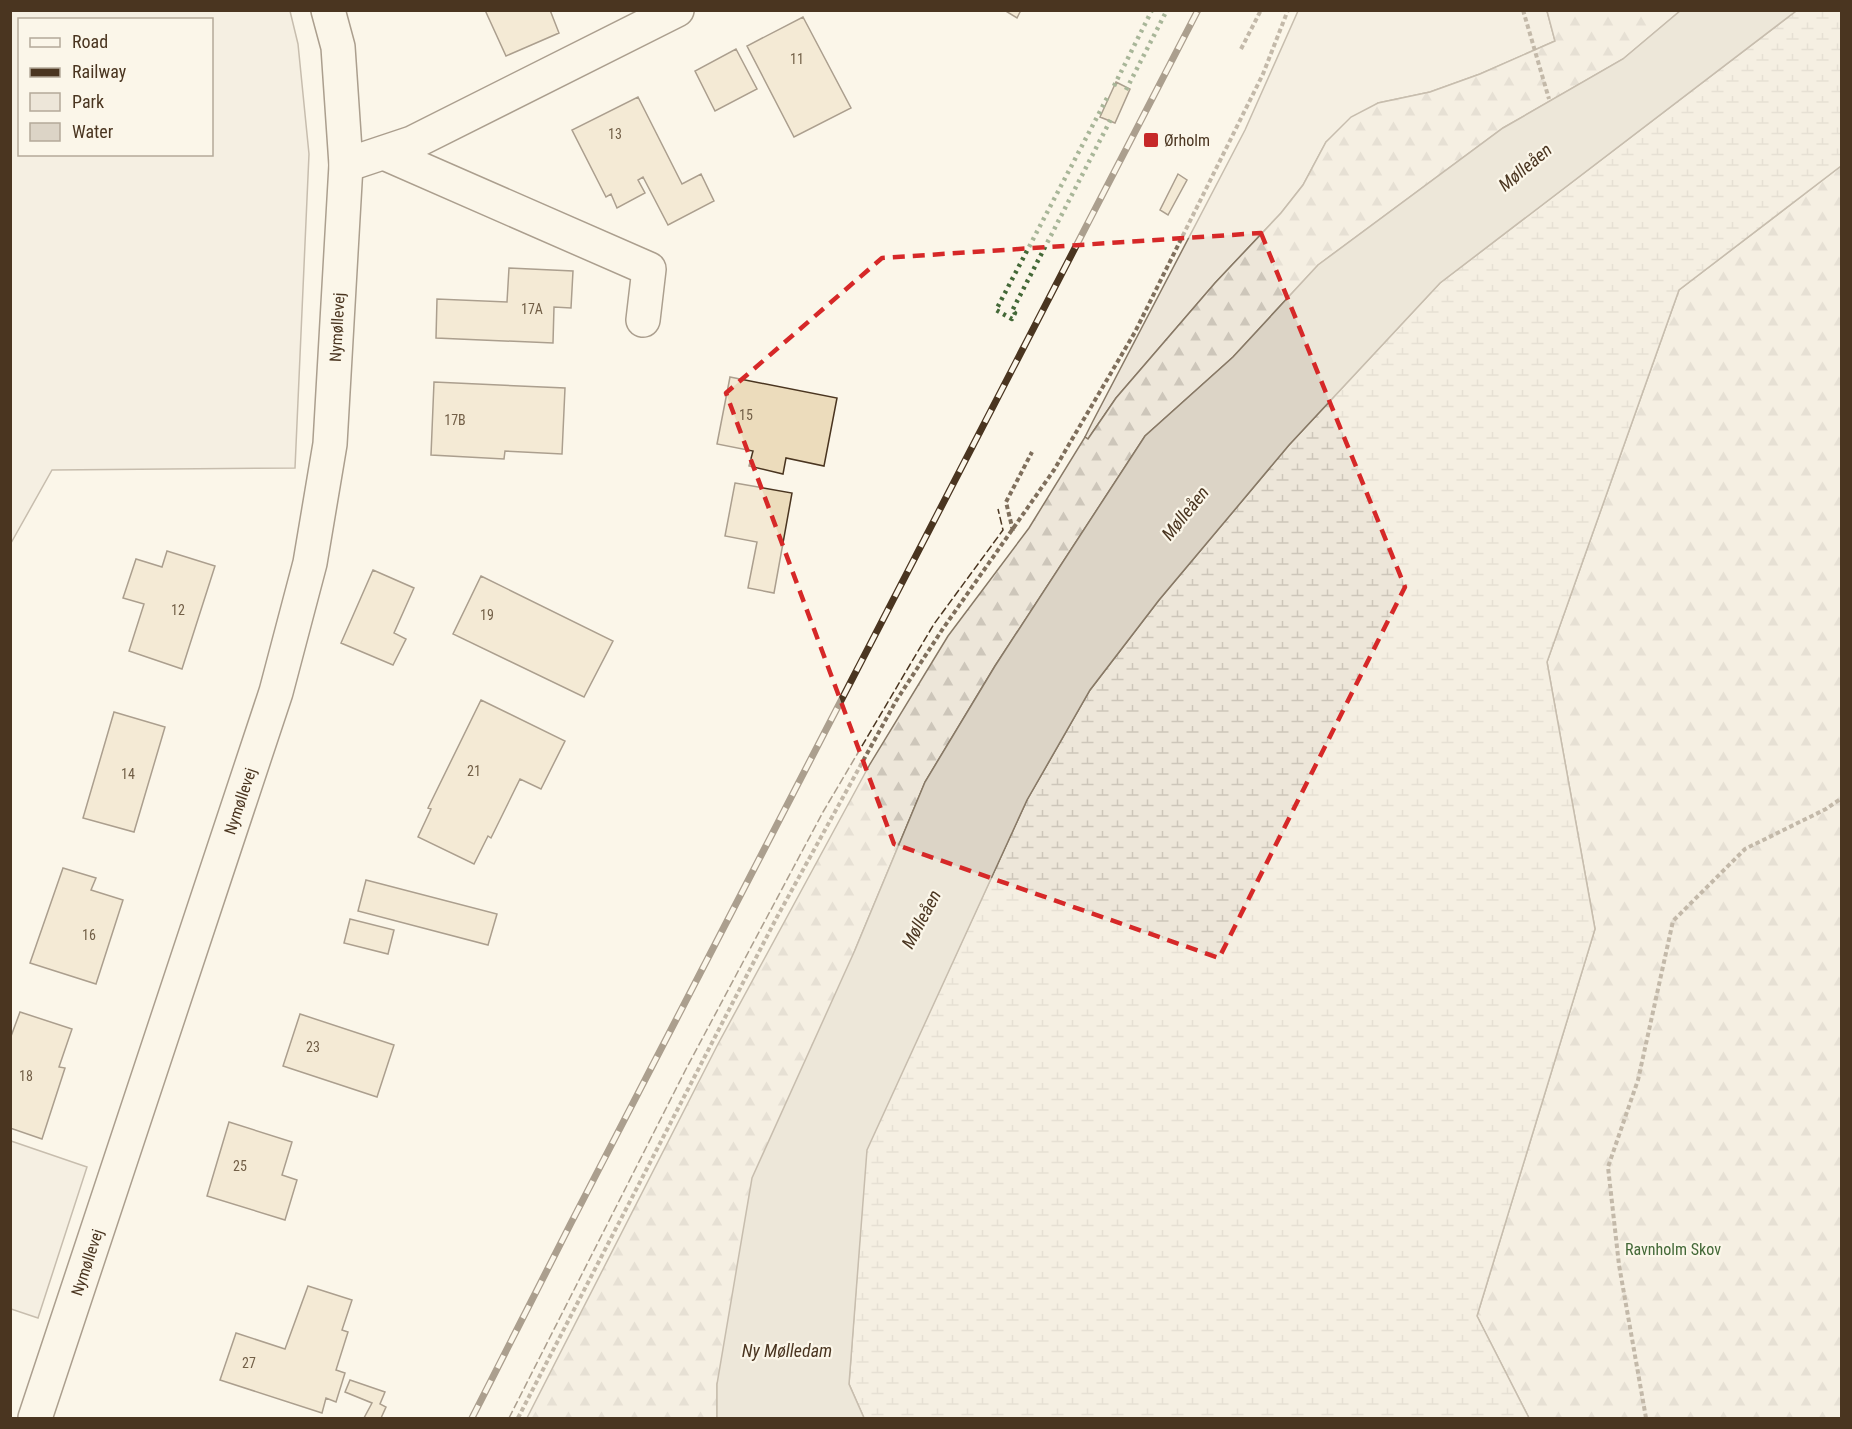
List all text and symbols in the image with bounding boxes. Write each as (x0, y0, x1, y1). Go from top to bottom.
legend (18, 18, 213, 156)
text: Road (72, 31, 108, 52)
house number: 11 (790, 51, 804, 67)
text: Railway (72, 61, 127, 82)
text: Park (72, 91, 104, 112)
text: Water (72, 121, 114, 142)
house number: 13 (608, 126, 622, 142)
marker: Ørholm (1142, 131, 1160, 149)
place label: Ørholm (1164, 131, 1210, 150)
water label: Mølleåen (1494, 139, 1556, 195)
street label: Nymøllevej (325, 292, 348, 362)
house number: 17A (521, 301, 543, 317)
house number: 15 (739, 407, 753, 423)
house number: 17B (444, 412, 466, 428)
water label: Mølleåen (1157, 482, 1213, 544)
house number: 12 (171, 602, 185, 618)
house number: 19 (480, 607, 494, 623)
house number: 21 (467, 763, 481, 779)
street label: Nymøllevej (220, 765, 260, 837)
house number: 14 (121, 766, 135, 782)
water label: Mølleåen (897, 886, 945, 952)
house number: 16 (82, 927, 96, 943)
house number: 23 (306, 1039, 320, 1055)
house number: 18 (19, 1068, 33, 1084)
house number: 25 (233, 1158, 247, 1174)
street label: Nymøllevej (67, 1227, 107, 1298)
park label: Ravnholm Skov (1625, 1240, 1721, 1259)
water label: Ny Mølledam (742, 1340, 832, 1361)
house number: 27 (242, 1355, 256, 1371)

